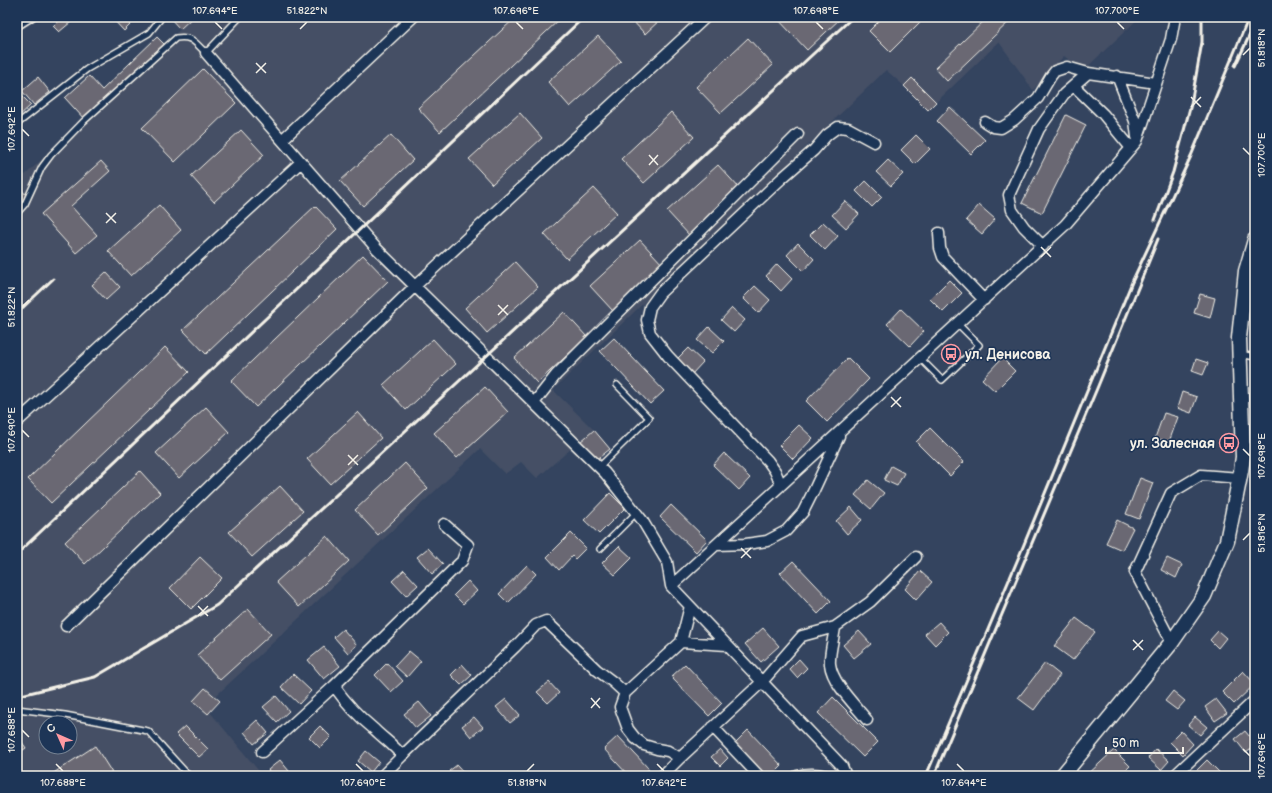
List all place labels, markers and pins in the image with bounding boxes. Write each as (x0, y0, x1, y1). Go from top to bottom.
bus stop icon: ул. Денисова (940, 343, 962, 365)
place label: ул. Денисова (965, 346, 1051, 363)
bus stop icon: ул. Залесная (1218, 432, 1240, 454)
place label: ул. Залесная (1130, 435, 1215, 452)

